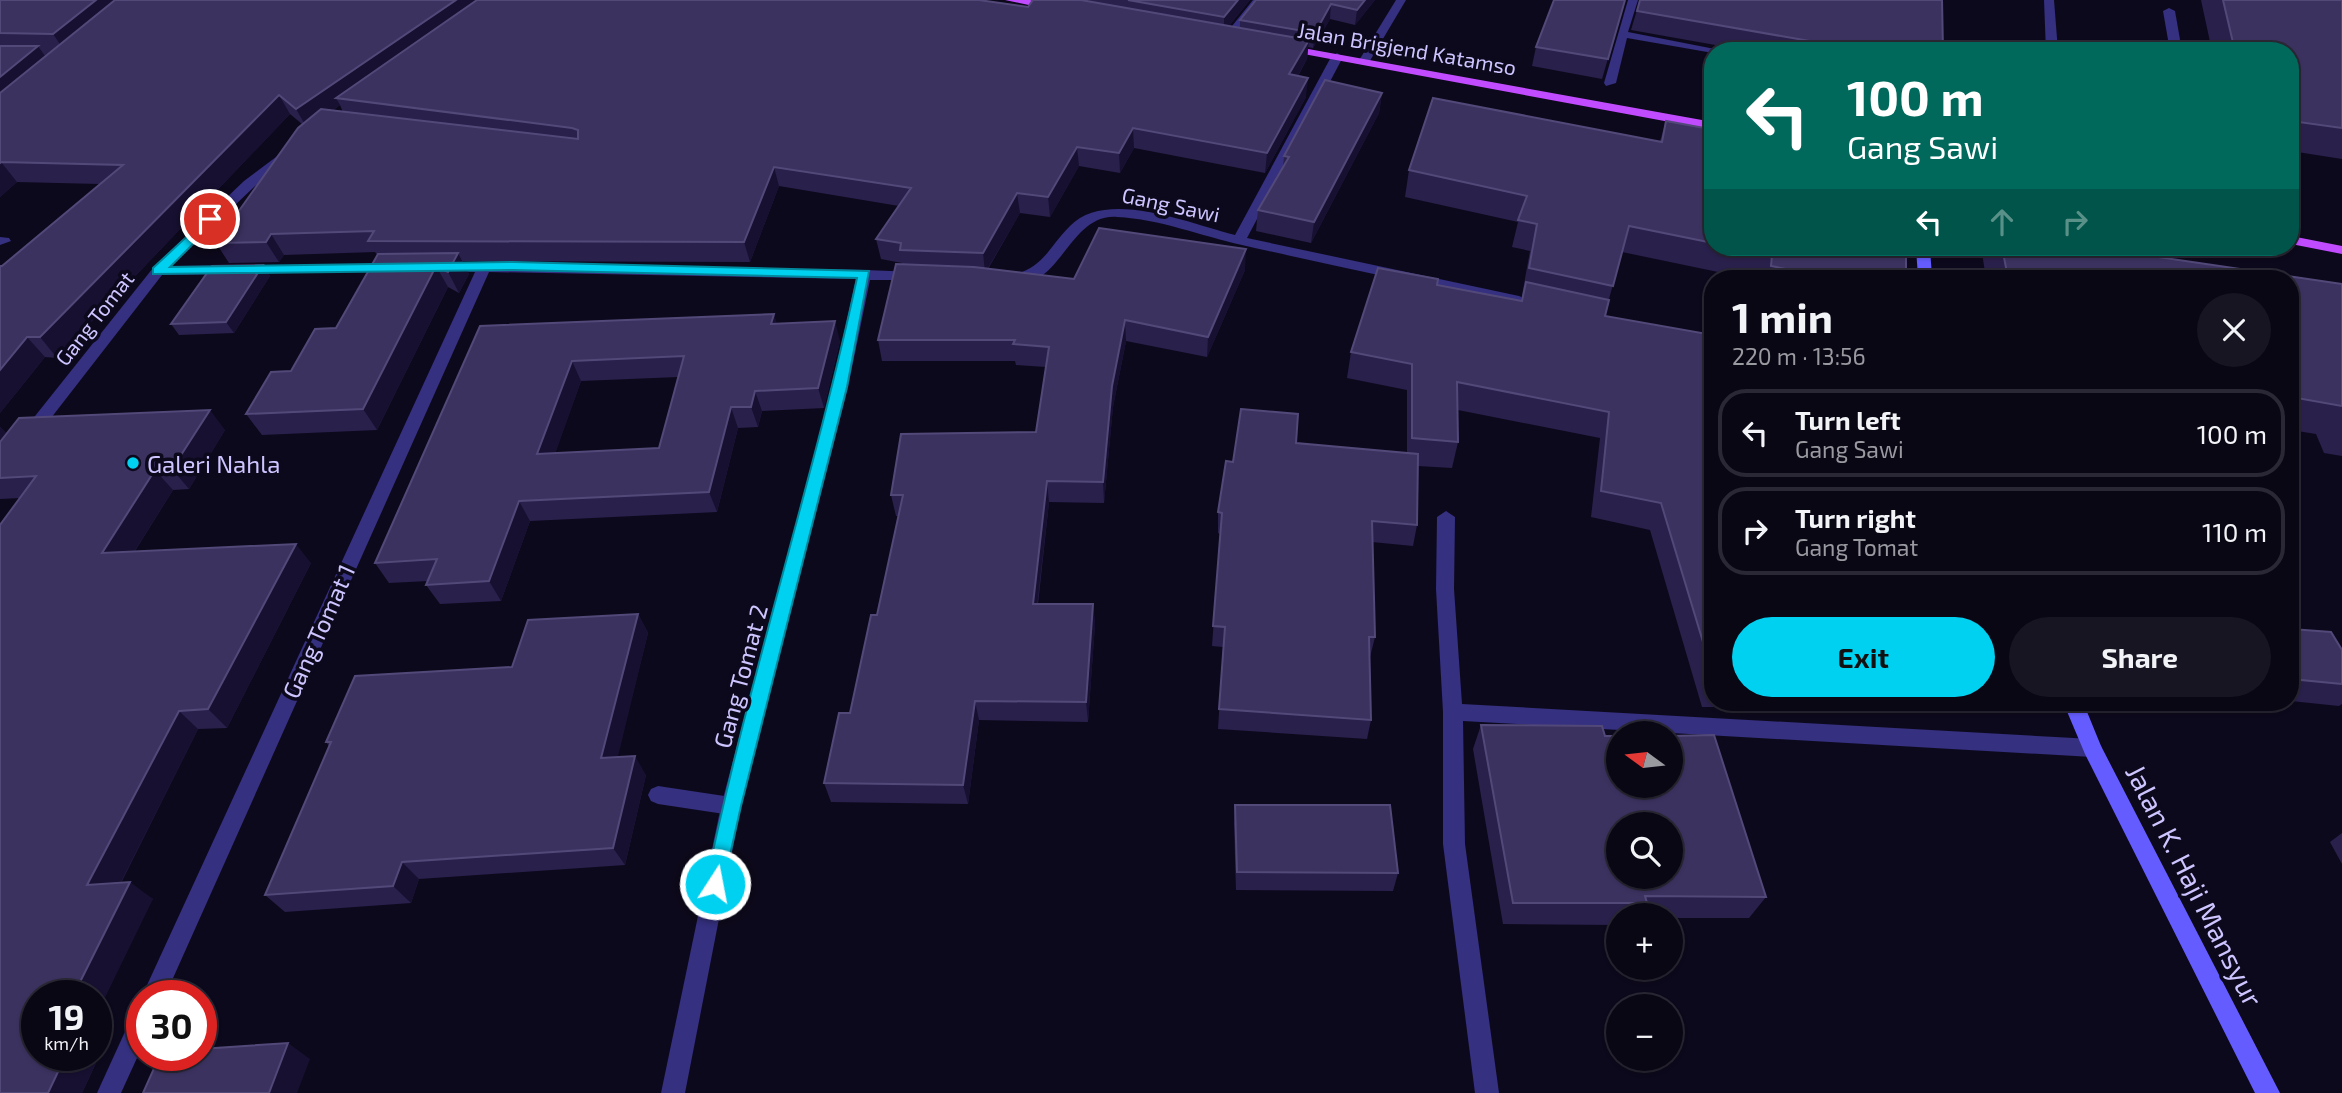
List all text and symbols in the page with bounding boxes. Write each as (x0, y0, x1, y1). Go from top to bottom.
street label: Jalan Brigjend Katamso (1296, 16, 1518, 81)
text: 100 m (1847, 67, 1984, 126)
icon: left (1732, 70, 1823, 161)
text: Gang Sawi (1847, 127, 1998, 165)
street label: Gang Sawi (1120, 181, 1222, 227)
pin (180, 189, 240, 249)
icon: arrive (191, 200, 229, 238)
icon: left (1910, 203, 1948, 241)
icon: ahead (1983, 203, 2021, 241)
icon: right (2056, 203, 2094, 241)
street label: Gang Tomat (50, 266, 138, 370)
text: 1 min (1732, 291, 1833, 341)
button: close (2197, 293, 2271, 367)
text: 220 m · 13:56 (1732, 342, 1866, 370)
text: Turn left (1795, 404, 1901, 435)
icon: left (1736, 414, 1774, 452)
text: 100 m (2197, 418, 2267, 449)
text: Gang Sawi (1795, 435, 1904, 463)
place label: Galeri Nahla (147, 449, 281, 478)
marker: Galeri Nahla (125, 455, 141, 471)
text: Turn right (1795, 502, 1916, 533)
icon: right (1736, 512, 1774, 550)
text: 110 m (2202, 516, 2267, 547)
text: Gang Tomat (1795, 533, 1918, 561)
street label: Gang Tomat 1 (276, 560, 360, 702)
street label: Gang Tomat 2 (707, 601, 773, 751)
button: Exit (1732, 617, 1995, 697)
button: Share (2009, 617, 2271, 697)
north arrow (1606, 721, 1684, 798)
map controls (1606, 721, 1683, 1071)
street label: Jalan K. Haji Mansyur (2119, 758, 2271, 1012)
button: search (1606, 812, 1683, 889)
position arrow (678, 847, 752, 921)
button: + (1606, 903, 1683, 980)
speed limit sign: 30 (126, 980, 217, 1071)
button: − (1606, 994, 1683, 1071)
text: 19 (49, 995, 84, 1037)
text: km/h (44, 1032, 89, 1054)

